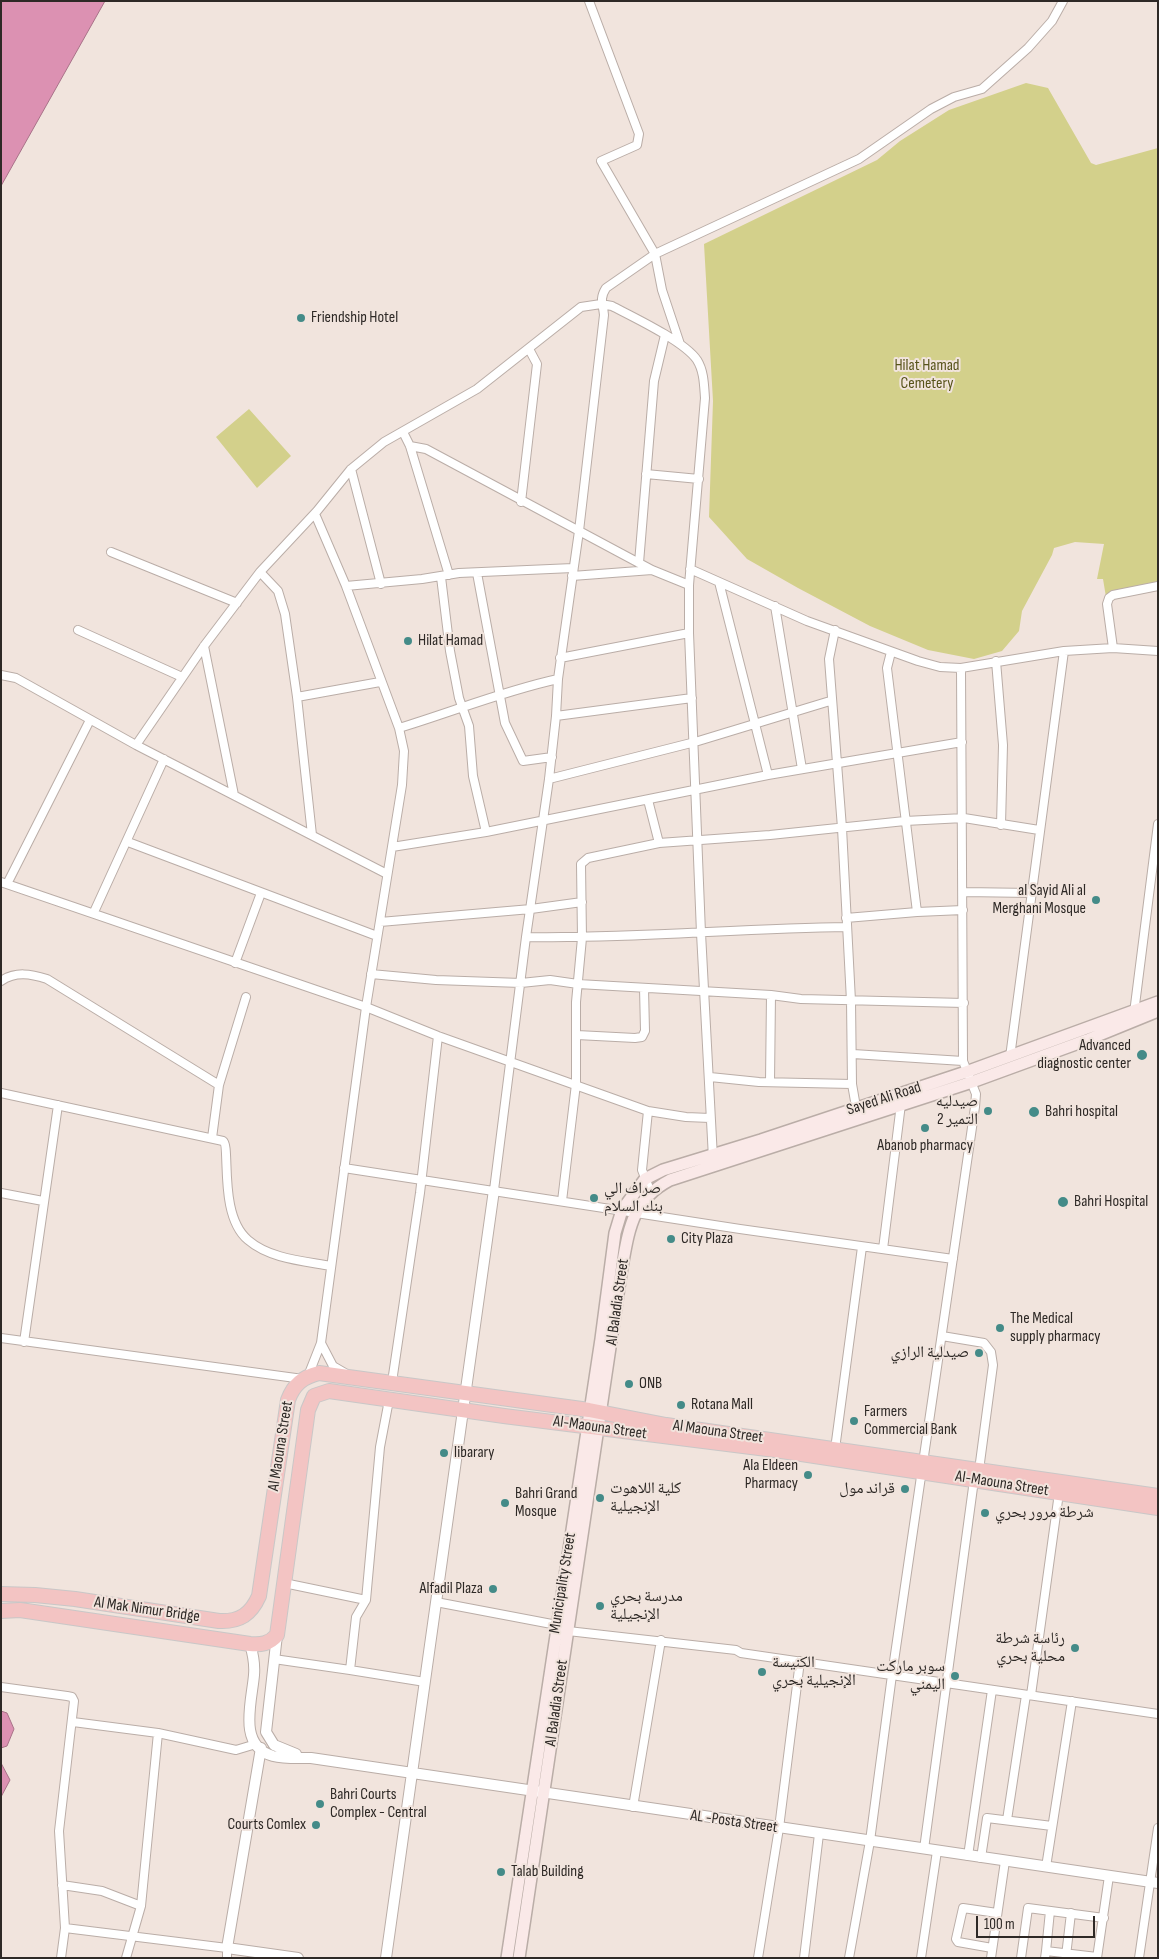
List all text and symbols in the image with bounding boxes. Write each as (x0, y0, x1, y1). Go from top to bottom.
place label: Friendship Hotel (311, 308, 398, 328)
marker: Friendship Hotel (295, 312, 307, 324)
park label: Hilat Hamad Cemetery (894, 356, 960, 394)
place label: Hilat Hamad (418, 631, 483, 651)
marker: Hilat Hamad (402, 635, 414, 647)
place label: al Sayid Ali al Merghani Mosque (992, 881, 1086, 919)
marker: al Sayid Ali al Merghani Mosque (1090, 894, 1102, 906)
place label: Advanced diagnostic center (1037, 1036, 1131, 1074)
marker: Advanced diagnostic center (1135, 1048, 1149, 1062)
street label: Sayed Ali Road (844, 1078, 924, 1120)
place label: صيدليه التمير 2 (936, 1092, 978, 1130)
place label: Bahri hospital (1045, 1102, 1118, 1122)
marker: صيدليه التمير 2 (982, 1105, 994, 1117)
marker: Bahri hospital (1027, 1105, 1041, 1119)
marker: Abanob pharmacy (919, 1122, 931, 1134)
place label: Abanob pharmacy (877, 1136, 973, 1156)
place label: صراف الي بنك السلام (604, 1179, 663, 1217)
marker: صراف الي بنك السلام (588, 1192, 600, 1204)
place label: Bahri Hospital (1074, 1192, 1148, 1212)
marker: Bahri Hospital (1056, 1195, 1070, 1209)
place label: City Plaza (681, 1229, 733, 1249)
marker: City Plaza (665, 1233, 677, 1245)
street label: Al Baladia Street (602, 1258, 634, 1346)
place label: The Medical supply pharmacy (1010, 1309, 1101, 1347)
marker: The Medical supply pharmacy (994, 1322, 1006, 1334)
place label: صيدلية الرازي (891, 1343, 969, 1363)
marker: صيدلية الرازي (973, 1347, 985, 1359)
place label: ONB (639, 1374, 662, 1394)
marker: ONB (623, 1378, 635, 1390)
place label: Rotana Mall (691, 1395, 753, 1415)
marker: Rotana Mall (675, 1399, 687, 1411)
street label: Al Maouna Street (264, 1400, 298, 1492)
place label: Farmers Commercial Bank (864, 1402, 957, 1440)
street label: Al-Maouna Street (552, 1412, 648, 1444)
marker: Farmers Commercial Bank (848, 1415, 860, 1427)
street label: Al Maouna Street (672, 1416, 764, 1448)
place label: libarary (454, 1443, 494, 1463)
marker: libarary (438, 1447, 450, 1459)
place label: Ala Eldeen Pharmacy (743, 1456, 798, 1494)
street label: Al-Maouna Street (954, 1467, 1050, 1501)
marker: Ala Eldeen Pharmacy (802, 1469, 814, 1481)
place label: كلية اللاهوت الإنجيلية (610, 1479, 681, 1517)
place label: قراند مول (839, 1479, 895, 1499)
marker: قراند مول (899, 1483, 911, 1495)
place label: Bahri Grand Mosque (515, 1484, 577, 1522)
marker: كلية اللاهوت الإنجيلية (594, 1492, 606, 1504)
marker: Bahri Grand Mosque (499, 1497, 511, 1509)
place label: شرطة مرور بحري (995, 1503, 1094, 1523)
marker: شرطة مرور بحري (979, 1507, 991, 1519)
street label: Municipality Street (546, 1531, 580, 1635)
place label: Alfadil Plaza (419, 1579, 483, 1599)
marker: Alfadil Plaza (487, 1583, 499, 1595)
place label: مدرسة بحري الإنجيلية (610, 1587, 683, 1625)
street label: Al Mak Nimur Bridge (93, 1593, 201, 1627)
marker: مدرسة بحري الإنجيلية (594, 1600, 606, 1612)
place label: رئاسة شرطة محلية بحري (995, 1629, 1065, 1667)
marker: رئاسة شرطة محلية بحري (1069, 1642, 1081, 1654)
place label: الكنيسة الإنجيلية بحري (772, 1653, 856, 1691)
place label: سوبر ماركت اليمني (876, 1657, 945, 1695)
street label: Al Baladia Street (541, 1659, 573, 1747)
marker: الكنيسة الإنجيلية بحري (756, 1666, 768, 1678)
marker: سوبر ماركت اليمني (949, 1670, 961, 1682)
place label: Bahri Courts Complex - Central (330, 1785, 427, 1823)
marker: Bahri Courts Complex - Central (314, 1798, 326, 1810)
street label: AL -Posta Street (689, 1806, 779, 1838)
place label: Courts Comlex (227, 1815, 306, 1835)
marker: Courts Comlex (310, 1819, 322, 1831)
place label: Talab Building (511, 1862, 584, 1882)
marker: Talab Building (495, 1866, 507, 1878)
scale bar (979, 1906, 1098, 1938)
text: 100 m (984, 1915, 1015, 1934)

